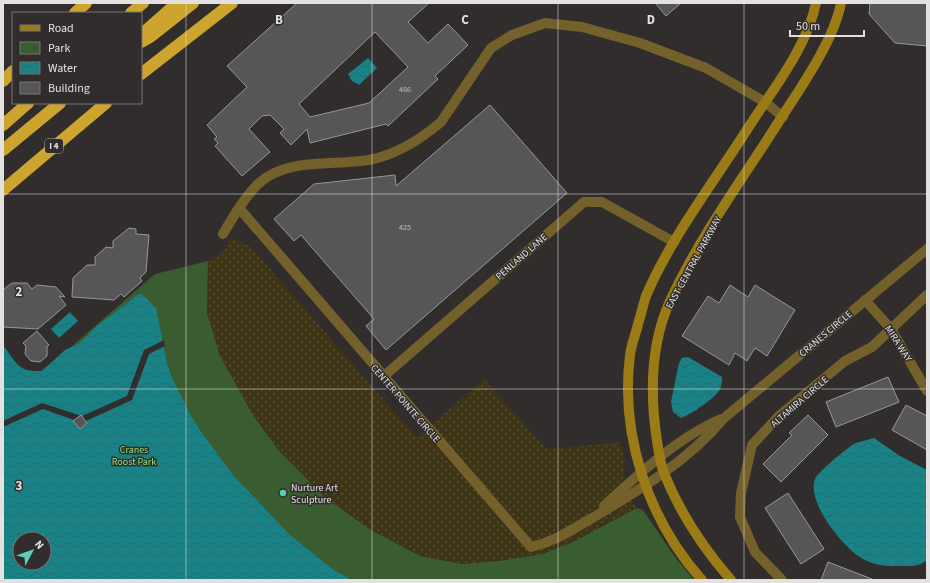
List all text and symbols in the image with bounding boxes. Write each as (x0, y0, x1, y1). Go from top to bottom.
text: B (275, 11, 283, 29)
text: C (461, 11, 469, 29)
text: D (647, 11, 655, 29)
legend (12, 12, 142, 104)
scale bar (790, 12, 864, 38)
text: 50 m (796, 18, 820, 35)
text: Road (48, 20, 74, 37)
text: Park (48, 40, 70, 57)
text: Water (48, 60, 78, 77)
text: Building (48, 80, 90, 97)
house number: 486 (399, 84, 411, 95)
road number: I 4 (45, 139, 63, 153)
street label: EAST CENTRAL PARKWAY (663, 213, 725, 311)
house number: 425 (399, 222, 411, 233)
street label: PENLAND LANE (493, 230, 551, 283)
text: 2 (16, 283, 23, 301)
street label: CRANES CIRCLE (796, 307, 855, 360)
street label: MIRA WAY (881, 323, 915, 365)
street label: CENTER POINTE CIRCLE (367, 361, 443, 446)
street label: ALTAMIRA CIRCLE (768, 373, 832, 431)
park label: Cranes Roost Park (112, 443, 156, 469)
text: 3 (16, 477, 23, 495)
place label: Nurture Art Sculpture (291, 481, 338, 507)
marker: Nurture Art Sculpture (278, 488, 288, 498)
north arrow (12, 531, 52, 571)
text: N (31, 537, 47, 552)

